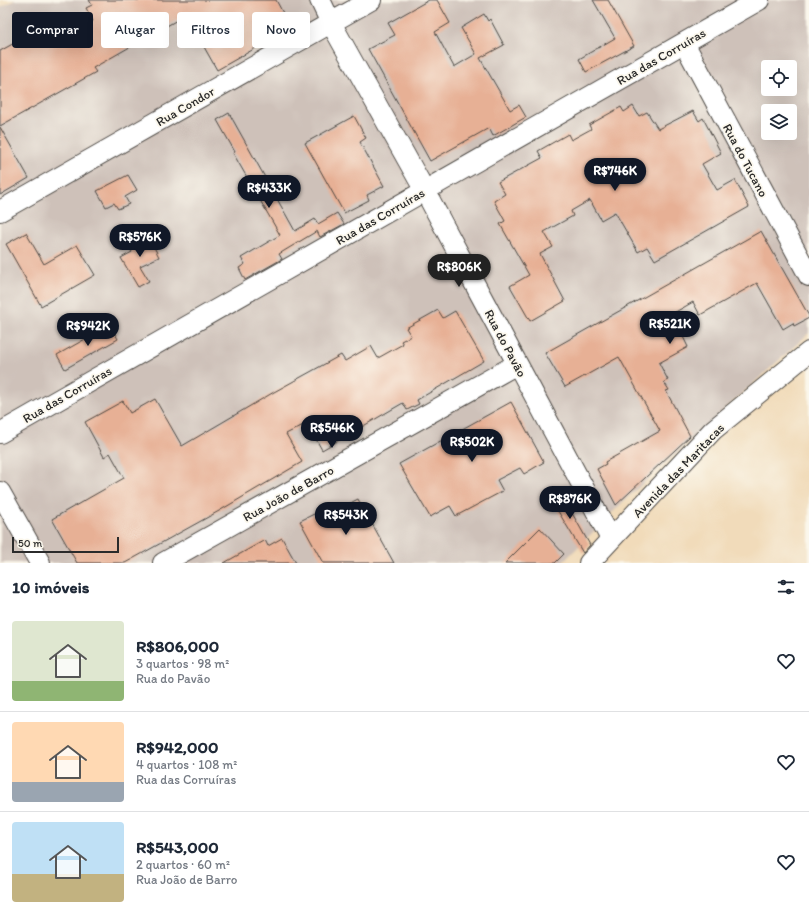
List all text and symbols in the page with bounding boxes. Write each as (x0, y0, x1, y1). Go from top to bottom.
chip: Comprar (12, 12, 93, 48)
chip: Alugar (101, 12, 169, 48)
chip: Filtros (177, 12, 244, 48)
chip: Novo (252, 12, 310, 48)
street label: Rua das Corruíras (614, 25, 709, 88)
map controls (761, 60, 797, 140)
button: locate (761, 60, 797, 96)
street label: Rua Condor (153, 83, 218, 129)
button: layers (761, 104, 797, 140)
street label: Rua do Tucano (720, 121, 771, 200)
pin: R$746K (582, 158, 648, 192)
text: R$746K (593, 163, 637, 178)
pin: R$433K (236, 175, 302, 209)
text: R$433K (247, 180, 291, 195)
street label: Rua das Corruíras (333, 185, 428, 248)
pin: R$576K (107, 224, 173, 258)
text: R$576K (119, 229, 161, 244)
pin: R$806K (426, 254, 492, 288)
text: R$806K (437, 259, 481, 274)
street label: Rua do Pavão (482, 307, 530, 380)
pin: R$521K (637, 311, 703, 345)
pin: R$942K (55, 313, 121, 347)
text: R$521K (649, 316, 691, 331)
text: R$942K (66, 318, 110, 333)
street label: Rua das Corruíras (20, 363, 115, 426)
pin: R$546K (299, 415, 365, 449)
text: R$546K (310, 420, 354, 435)
street label: Avenida das Maritacas (630, 420, 727, 520)
pin: R$502K (439, 429, 505, 463)
text: R$502K (450, 434, 494, 449)
street label: Rua João de Barro (240, 462, 337, 525)
pin: R$876K (537, 486, 603, 520)
text: R$876K (548, 491, 592, 506)
pin: R$543K (313, 502, 379, 536)
text: R$543K (324, 507, 368, 522)
scale bar (12, 535, 119, 554)
text: 50 m (18, 537, 42, 550)
icon: filters (775, 576, 797, 598)
text: 10 imóveis (12, 577, 89, 597)
text: R$806,000 (136, 636, 219, 656)
icon: home (44, 637, 92, 685)
icon: heart (775, 650, 797, 672)
text: 3 quartos · 98 m² (136, 656, 229, 671)
text: Rua do Pavão (136, 671, 210, 686)
text: R$942,000 (136, 737, 218, 757)
icon: home (44, 738, 92, 786)
icon: heart (775, 751, 797, 773)
text: 4 quartos · 108 m² (136, 757, 237, 772)
text: Rua das Corruíras (136, 772, 236, 787)
text: R$543,000 (136, 837, 219, 857)
icon: home (44, 838, 92, 886)
icon: heart (775, 851, 797, 873)
text: 2 quartos · 60 m² (136, 857, 230, 872)
text: Rua João de Barro (136, 872, 237, 887)

